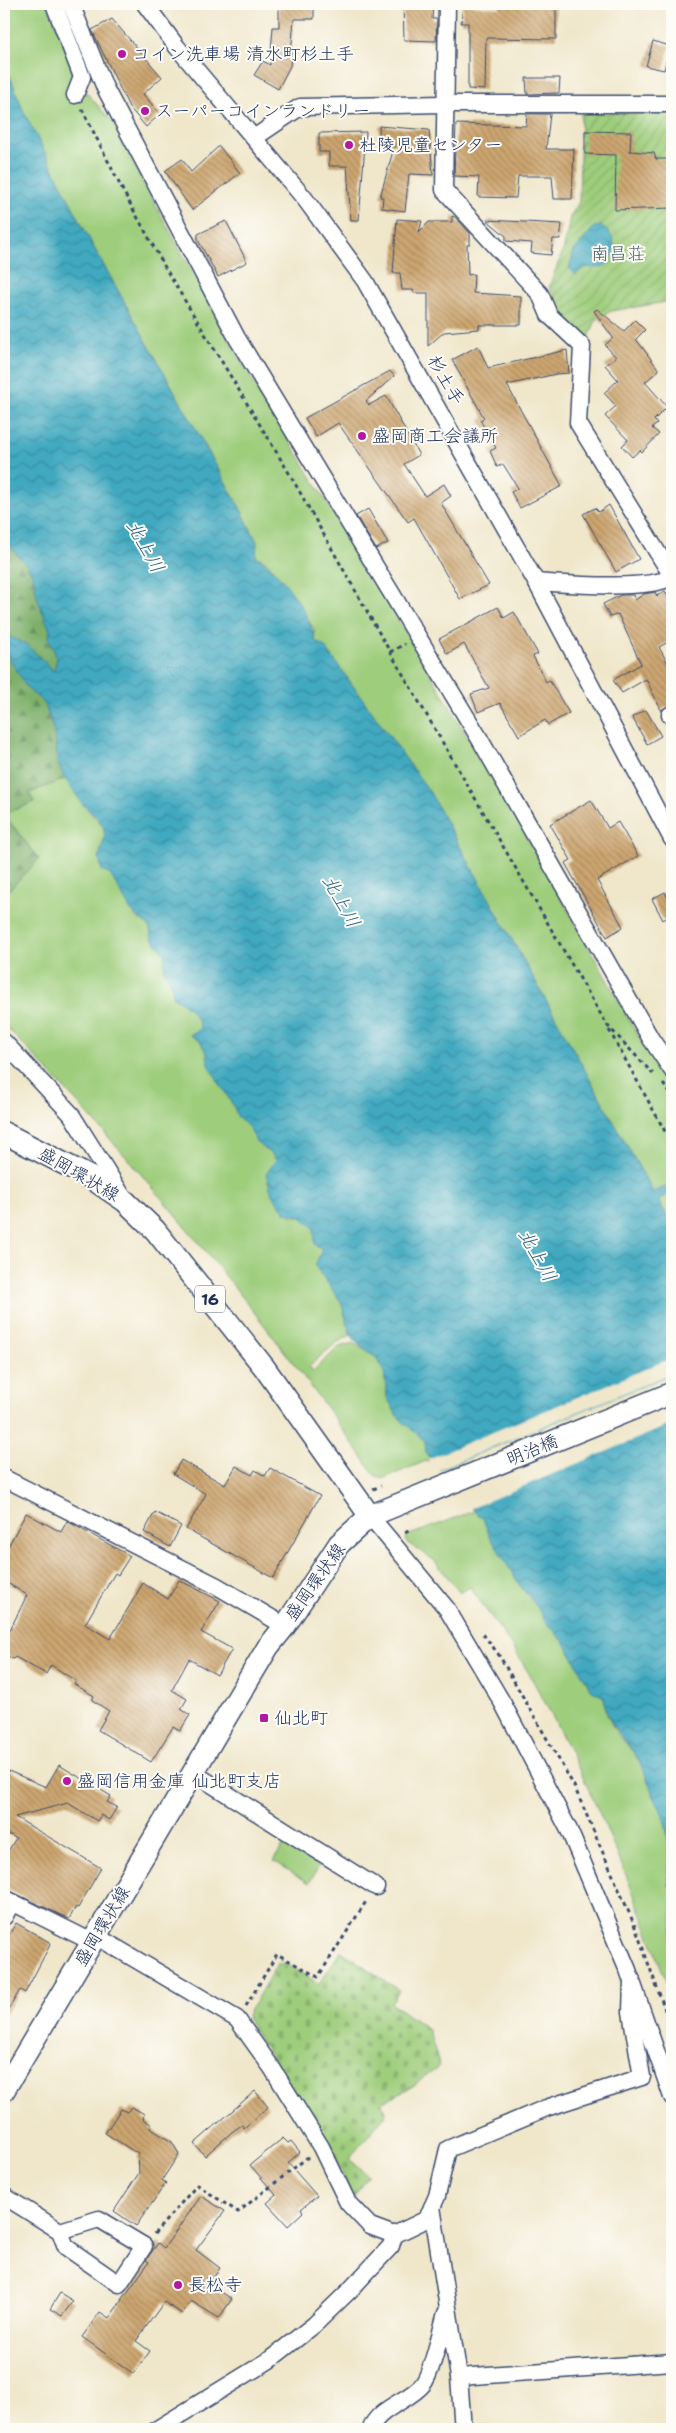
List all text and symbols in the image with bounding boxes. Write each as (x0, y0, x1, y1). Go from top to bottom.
place label: コイン洗車場 清水町杉土手 (132, 42, 354, 66)
marker: コイン洗車場 清水町杉土手 (116, 48, 128, 60)
place label: スーパーコインランドリー (155, 99, 370, 123)
marker: スーパーコインランドリー (139, 105, 151, 117)
place label: 杜陵児童センター (359, 133, 502, 157)
marker: 杜陵児童センター (343, 139, 355, 151)
park label: 南昌荘 (591, 242, 645, 266)
street label: 杉土手 (422, 351, 470, 409)
place label: 盛岡商工会議所 (372, 424, 498, 448)
marker: 盛岡商工会議所 (356, 430, 368, 442)
water label: 北上川 (121, 515, 170, 577)
water label: 北上川 (317, 870, 366, 932)
street label: 盛岡環状線 (34, 1141, 124, 1207)
water label: 北上川 (513, 1224, 562, 1286)
road number: 16 (195, 1286, 225, 1312)
street label: 明治橋 (502, 1429, 562, 1471)
street label: 盛岡環状線 (279, 1538, 351, 1626)
place label: 仙北町 (274, 1706, 328, 1730)
marker: 仙北町 (258, 1712, 270, 1724)
place label: 盛岡信用金庫 仙北町支店 (77, 1769, 281, 1793)
marker: 盛岡信用金庫 仙北町支店 (61, 1775, 73, 1787)
street label: 盛岡環状線 (69, 1881, 135, 1971)
place label: 長松寺 (188, 2273, 242, 2297)
marker: 長松寺 (172, 2279, 184, 2291)

